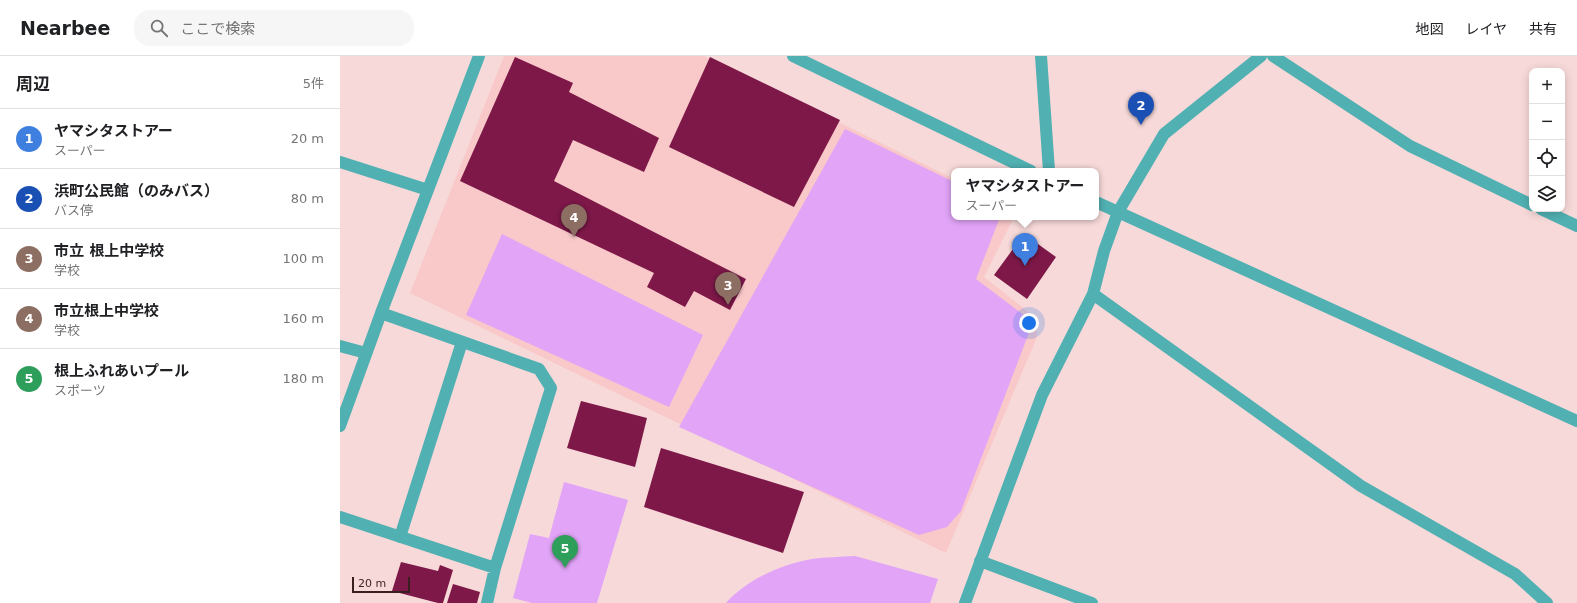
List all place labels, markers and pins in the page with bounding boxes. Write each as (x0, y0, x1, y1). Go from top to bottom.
pin: 2 (1128, 92, 1154, 125)
pin: 4 (561, 204, 587, 237)
pin: 1 (1012, 233, 1038, 266)
pin: 3 (715, 272, 741, 305)
pin: 5 (552, 535, 578, 568)

